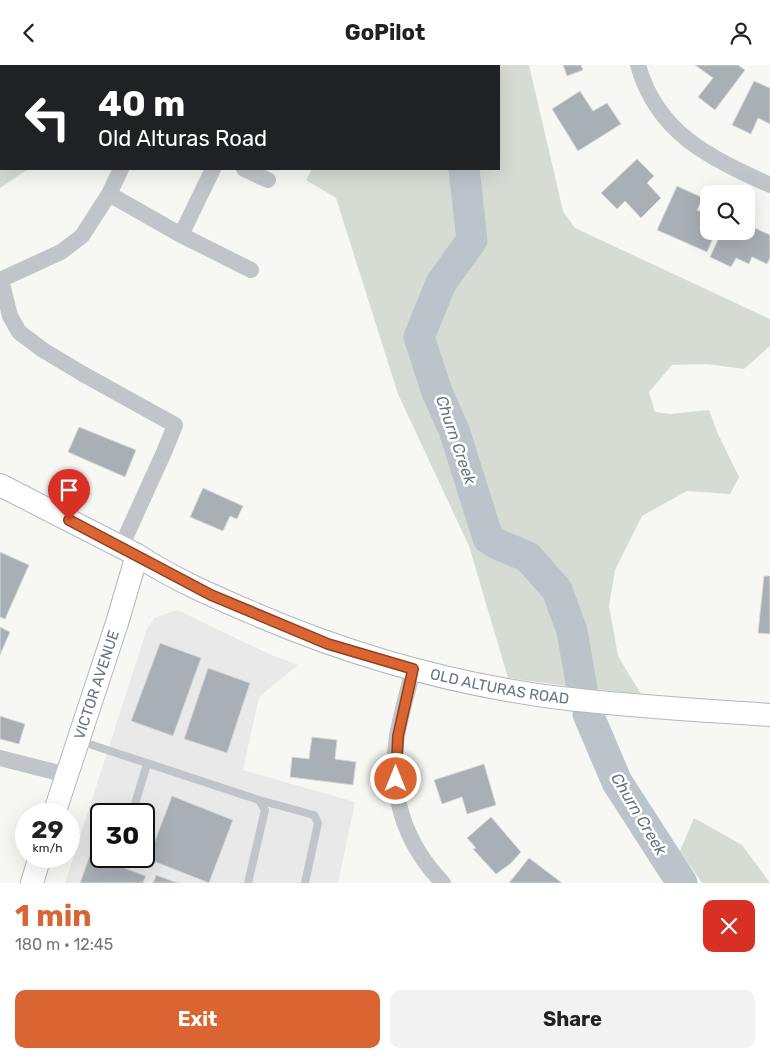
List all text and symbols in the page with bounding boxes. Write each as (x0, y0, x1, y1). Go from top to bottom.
icon: back (15, 19, 43, 47)
text: GoPilot (345, 19, 425, 46)
icon: person (727, 19, 755, 47)
text: 40 m (98, 83, 185, 125)
icon: left (15, 85, 80, 150)
text: Old Alturas Road (98, 125, 267, 152)
map controls (700, 185, 755, 240)
button: search (700, 185, 755, 240)
water label: Churn Creek (432, 393, 480, 488)
pin (48, 469, 90, 520)
icon: arrive (55, 476, 83, 504)
street label: VICTOR AVENUE (70, 628, 123, 742)
street label: OLD ALTURAS ROAD (428, 665, 570, 708)
position arrow (369, 752, 421, 804)
water label: Churn Creek (607, 769, 671, 859)
speed limit sign: 30 (90, 803, 155, 868)
text: 29 (31, 815, 64, 844)
text: km/h (33, 841, 62, 855)
text: 1 min (15, 898, 92, 934)
button: close (703, 900, 755, 952)
text: 180 m · 12:45 (15, 935, 113, 954)
button: Exit (15, 990, 380, 1048)
button: Share (390, 990, 755, 1048)

